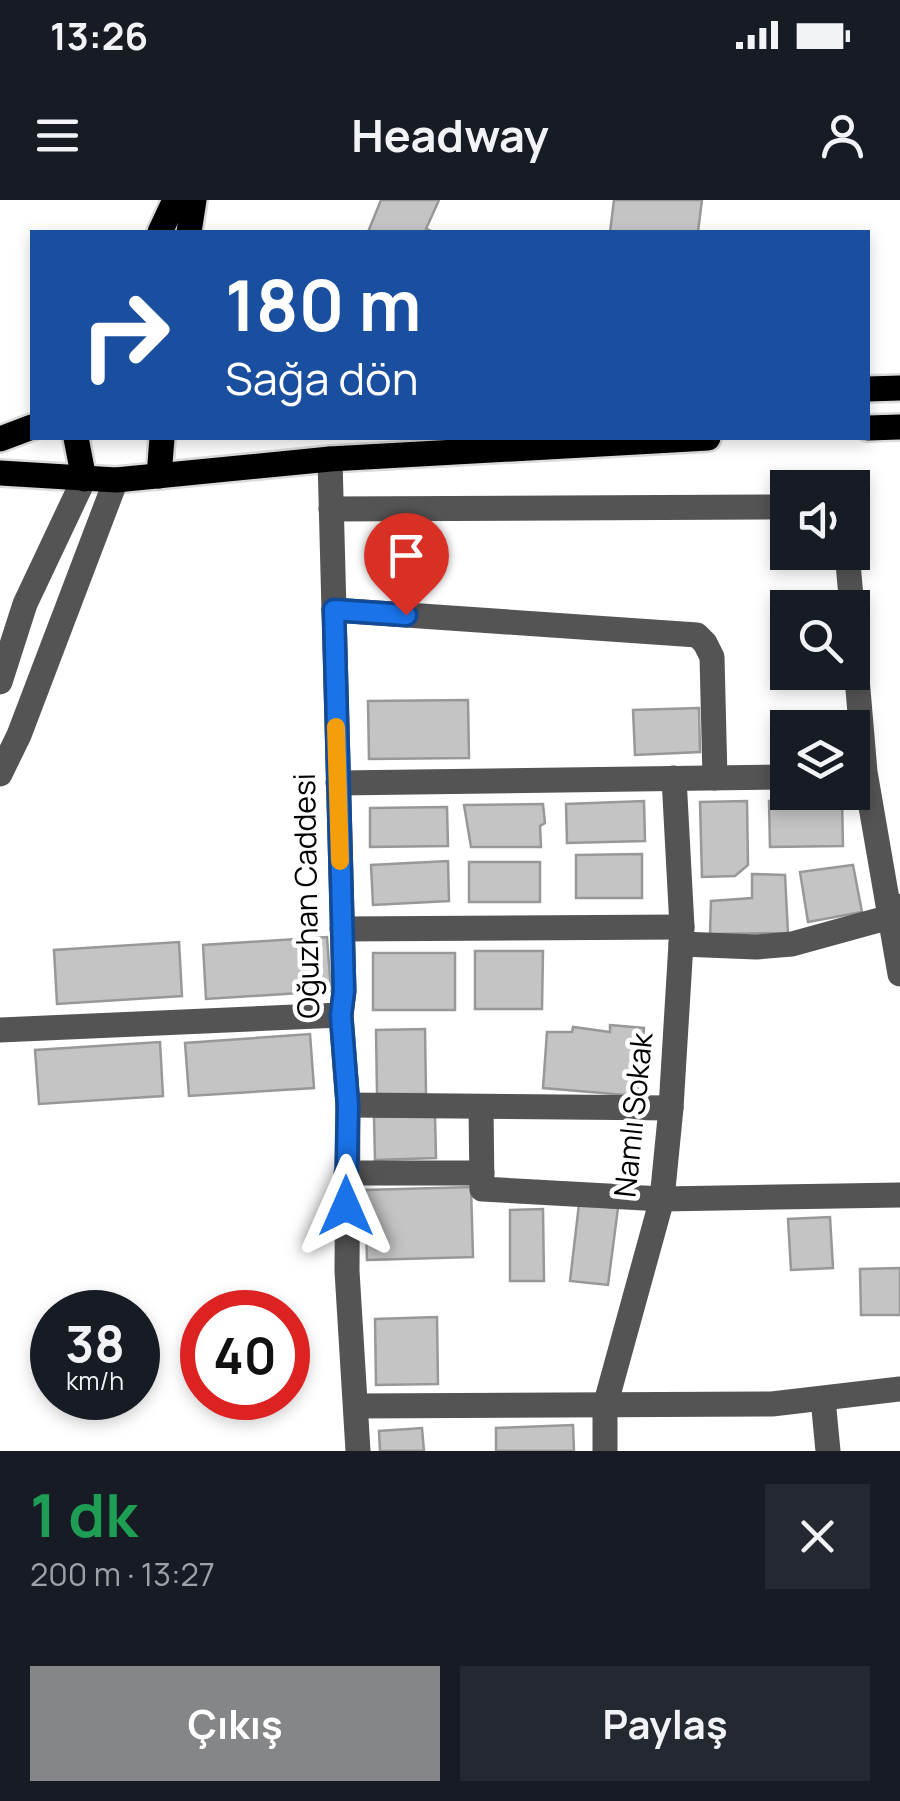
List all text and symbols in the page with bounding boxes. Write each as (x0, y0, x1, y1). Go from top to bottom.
text: 13:26 (50, 9, 148, 61)
text: Headway (351, 104, 549, 166)
icon: menu (30, 108, 85, 163)
icon: person (815, 108, 870, 163)
text: 180 m (225, 256, 422, 352)
icon: right (60, 270, 190, 400)
text: Sağa dön (225, 347, 418, 409)
map controls (770, 470, 870, 810)
button: sound (770, 470, 870, 570)
pin (364, 513, 449, 616)
icon: arrive (379, 528, 434, 583)
button: search (770, 590, 870, 690)
button: layers (770, 710, 870, 810)
street label: Oğuzhan Caddesi (283, 773, 328, 1019)
street label: Namlı Sokak (603, 1029, 662, 1199)
position arrow (294, 1154, 398, 1258)
speed limit sign: 40 (180, 1290, 310, 1420)
text: 38 (65, 1309, 125, 1377)
text: km/h (66, 1363, 124, 1398)
text: 1 dk (30, 1473, 138, 1555)
button: close (765, 1484, 870, 1589)
text: 200 m · 13:27 (30, 1552, 215, 1596)
button: Çıkış (30, 1666, 440, 1781)
button: Paylaş (460, 1666, 870, 1781)

